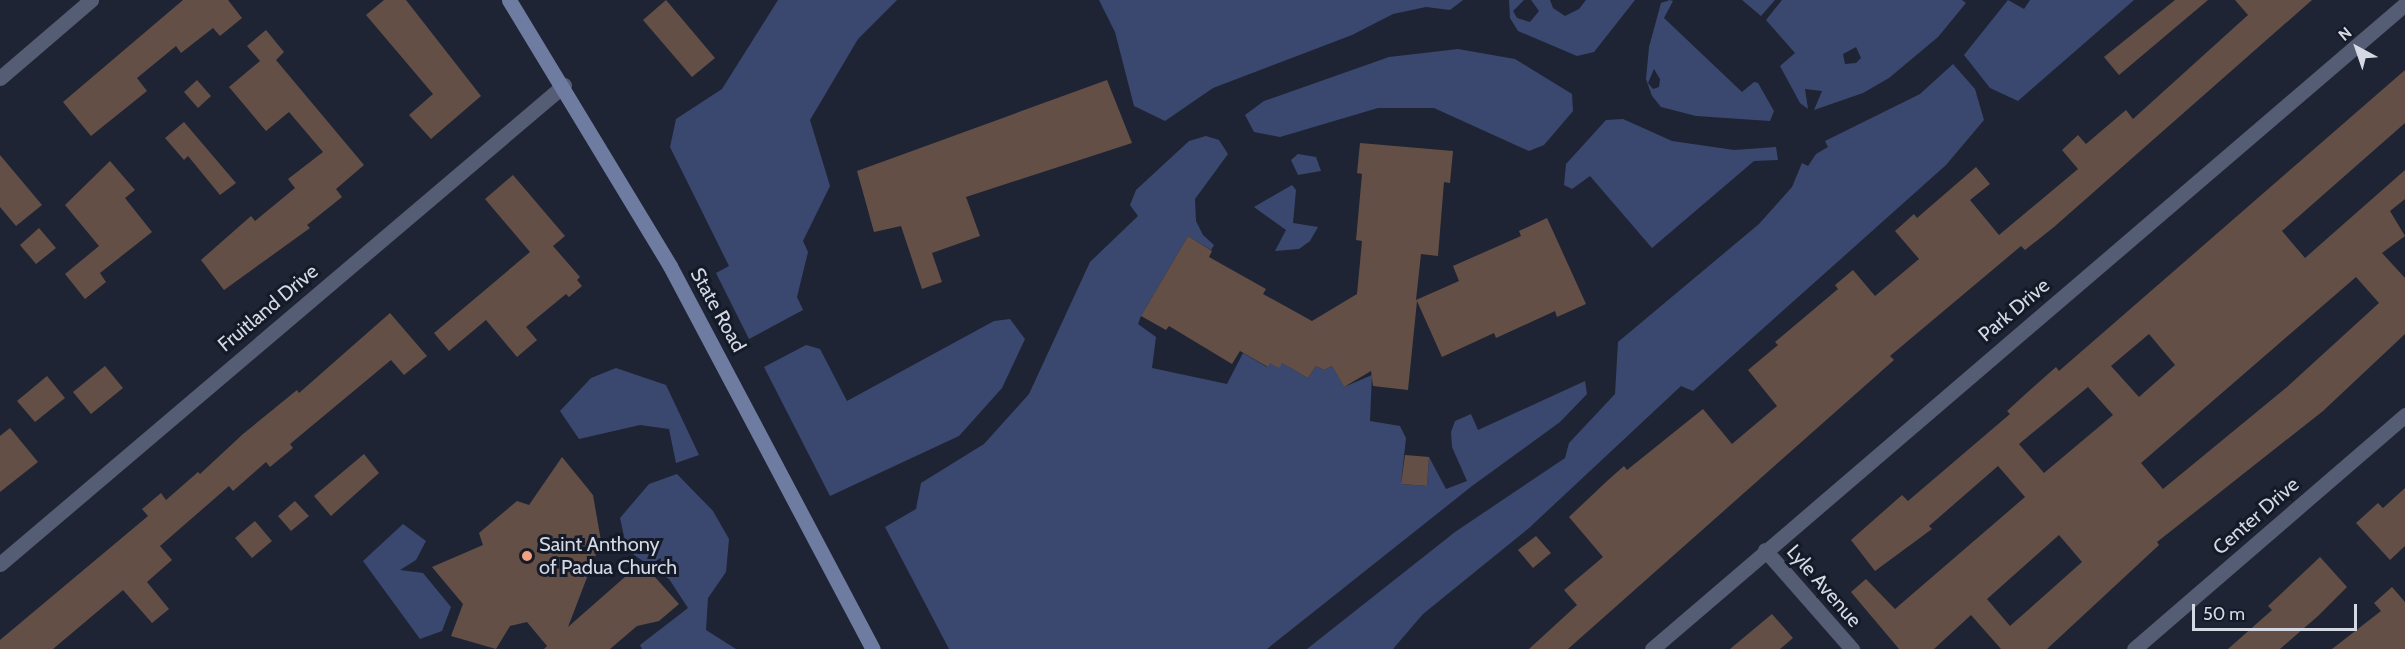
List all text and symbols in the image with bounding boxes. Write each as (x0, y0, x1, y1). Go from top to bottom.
north arrow (2327, 18, 2387, 78)
text: N (2335, 23, 2356, 45)
street label: Fruitland Drive (213, 259, 323, 357)
street label: State Road (685, 264, 751, 356)
street label: Park Drive (1974, 273, 2054, 347)
street label: Center Drive (2208, 472, 2304, 560)
place label: Saint Anthony of Padua Church (539, 532, 677, 579)
street label: Lyle Avenue (1782, 540, 1866, 632)
marker: Saint Anthony of Padua Church (520, 549, 534, 563)
scale bar (2195, 592, 2360, 630)
text: 50 m (2203, 603, 2245, 625)

